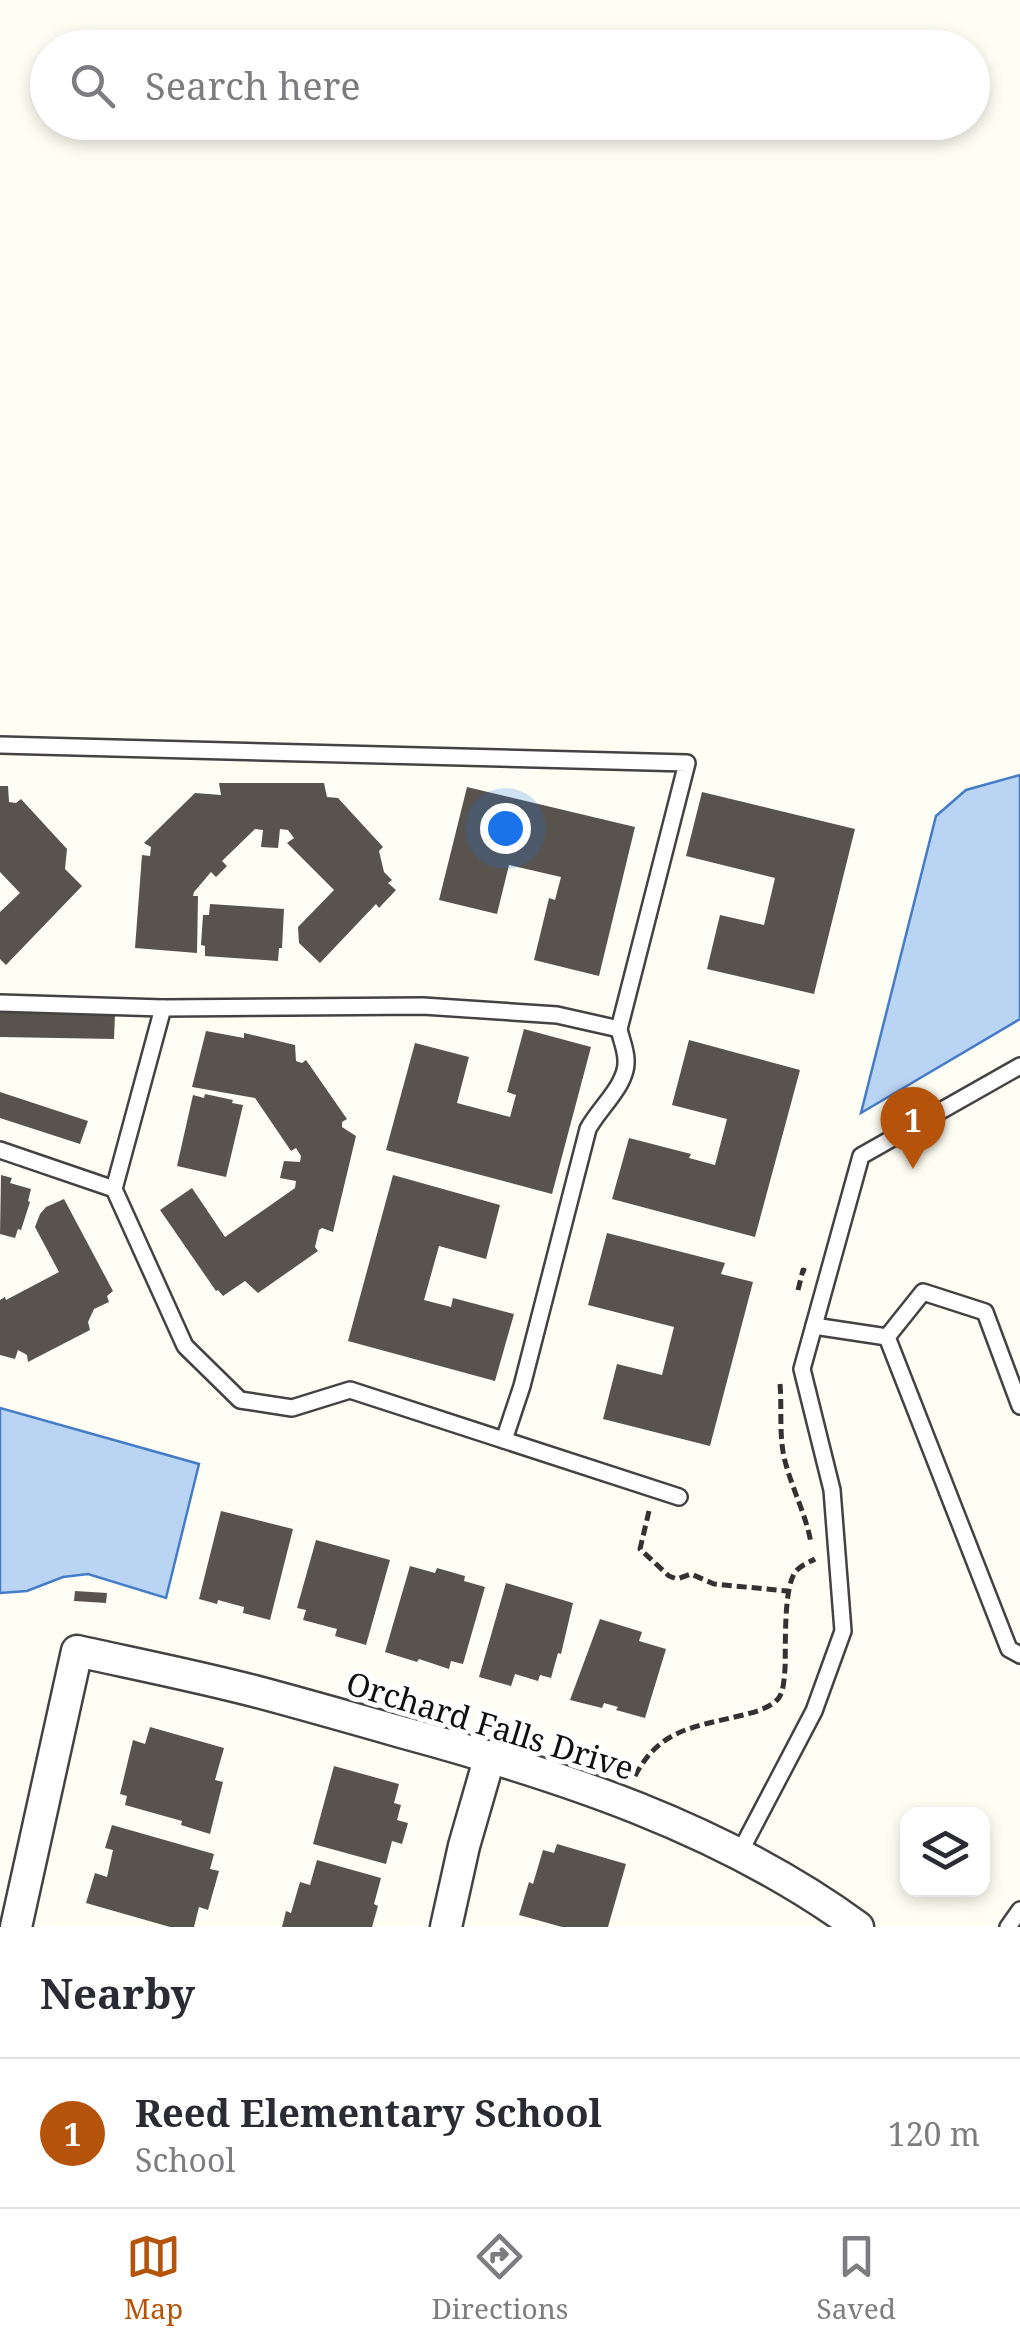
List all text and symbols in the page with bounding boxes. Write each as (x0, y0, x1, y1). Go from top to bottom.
search box (30, 30, 990, 140)
icon: search (65, 58, 120, 113)
text: Search here (145, 59, 361, 111)
your location (480, 803, 531, 854)
pin: 1 (880, 1086, 946, 1169)
street label: Orchard Falls Drive (341, 1660, 639, 1789)
map controls (900, 1807, 990, 1897)
button: layers (900, 1807, 990, 1897)
text: Nearby (40, 1964, 195, 2021)
text: Reed Elementary School (135, 2086, 602, 2138)
text: 1 (63, 2112, 82, 2155)
text: 120 m (888, 2112, 980, 2155)
text: School (135, 2138, 235, 2181)
tab: Map (124, 2229, 183, 2327)
tab: Directions (431, 2229, 568, 2327)
tab: Saved (817, 2229, 896, 2327)

